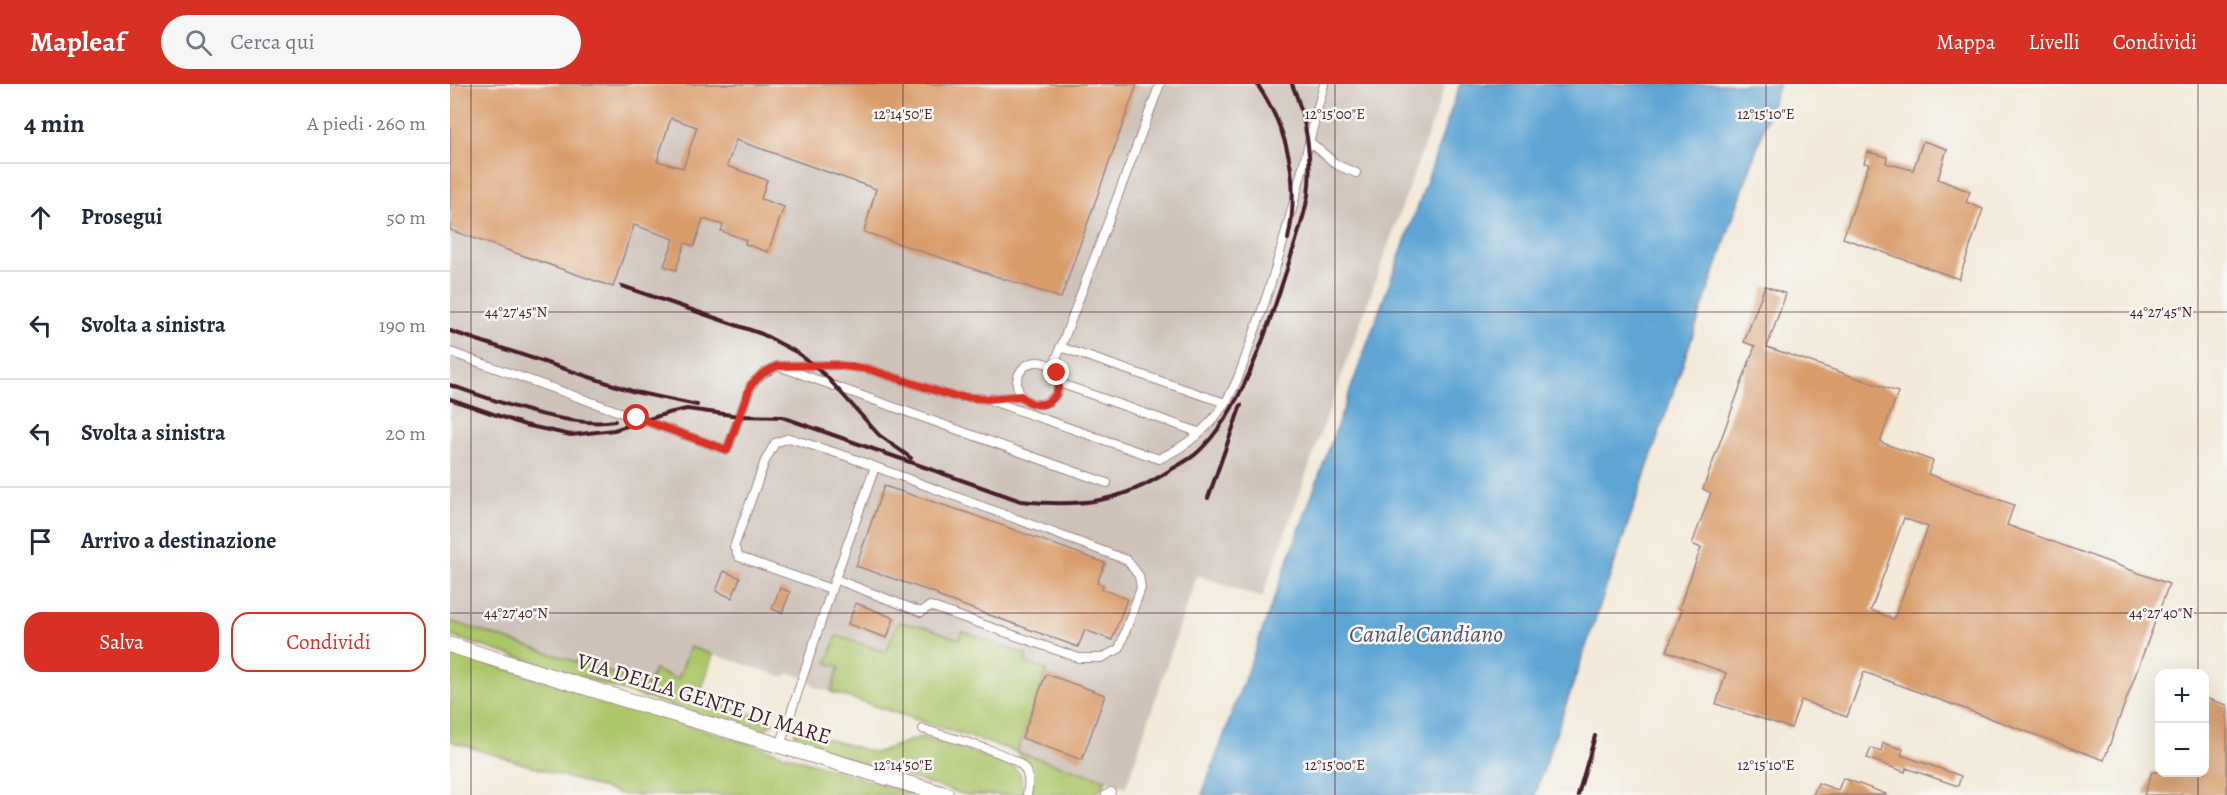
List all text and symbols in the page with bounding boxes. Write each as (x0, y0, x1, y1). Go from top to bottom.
search box (161, 15, 581, 69)
text: Mapleaf (30, 23, 125, 61)
icon: search (182, 26, 215, 59)
text: Cerca qui (230, 27, 315, 57)
text: Mappa (1936, 28, 1995, 56)
text: Livelli (2028, 28, 2080, 56)
text: Condividi (2113, 28, 2197, 56)
text: 12°14'50"E (873, 104, 933, 124)
text: 12°15'00"E (1305, 104, 1365, 124)
text: 12°15'10"E (1737, 104, 1795, 124)
text: 4 min (24, 106, 85, 141)
text: A piedi · 260 m (307, 110, 426, 137)
icon: ahead (24, 201, 57, 234)
text: Prosegui (81, 202, 162, 232)
text: 50 m (386, 204, 426, 231)
text: 44°27'45"N (485, 302, 548, 322)
text: 44°27'45"N (2130, 302, 2193, 322)
icon: left (24, 309, 57, 342)
text: Svolta a sinistra (81, 310, 226, 340)
text: 190 m (379, 312, 426, 339)
route end (1043, 359, 1069, 385)
route start (623, 404, 649, 430)
icon: left (24, 417, 57, 450)
text: Svolta a sinistra (81, 418, 226, 448)
text: 20 m (385, 420, 426, 447)
icon: arrive (24, 525, 57, 558)
text: Arrivo a destinazione (81, 526, 276, 556)
text: 44°27'40"N (484, 603, 548, 623)
text: 44°27'40"N (2129, 603, 2193, 623)
button: Salva (24, 612, 219, 672)
button: Condividi (231, 612, 426, 672)
water label: Canale Candiano (1349, 618, 1503, 650)
street label: VIA DELLA GENTE DI MARE (572, 646, 835, 752)
map controls (2155, 669, 2209, 777)
button: + (2155, 669, 2209, 723)
button: − (2155, 723, 2209, 777)
text: 12°14'50"E (873, 755, 933, 775)
text: 12°15'00"E (1305, 755, 1365, 775)
text: 12°15'10"E (1737, 755, 1795, 775)

